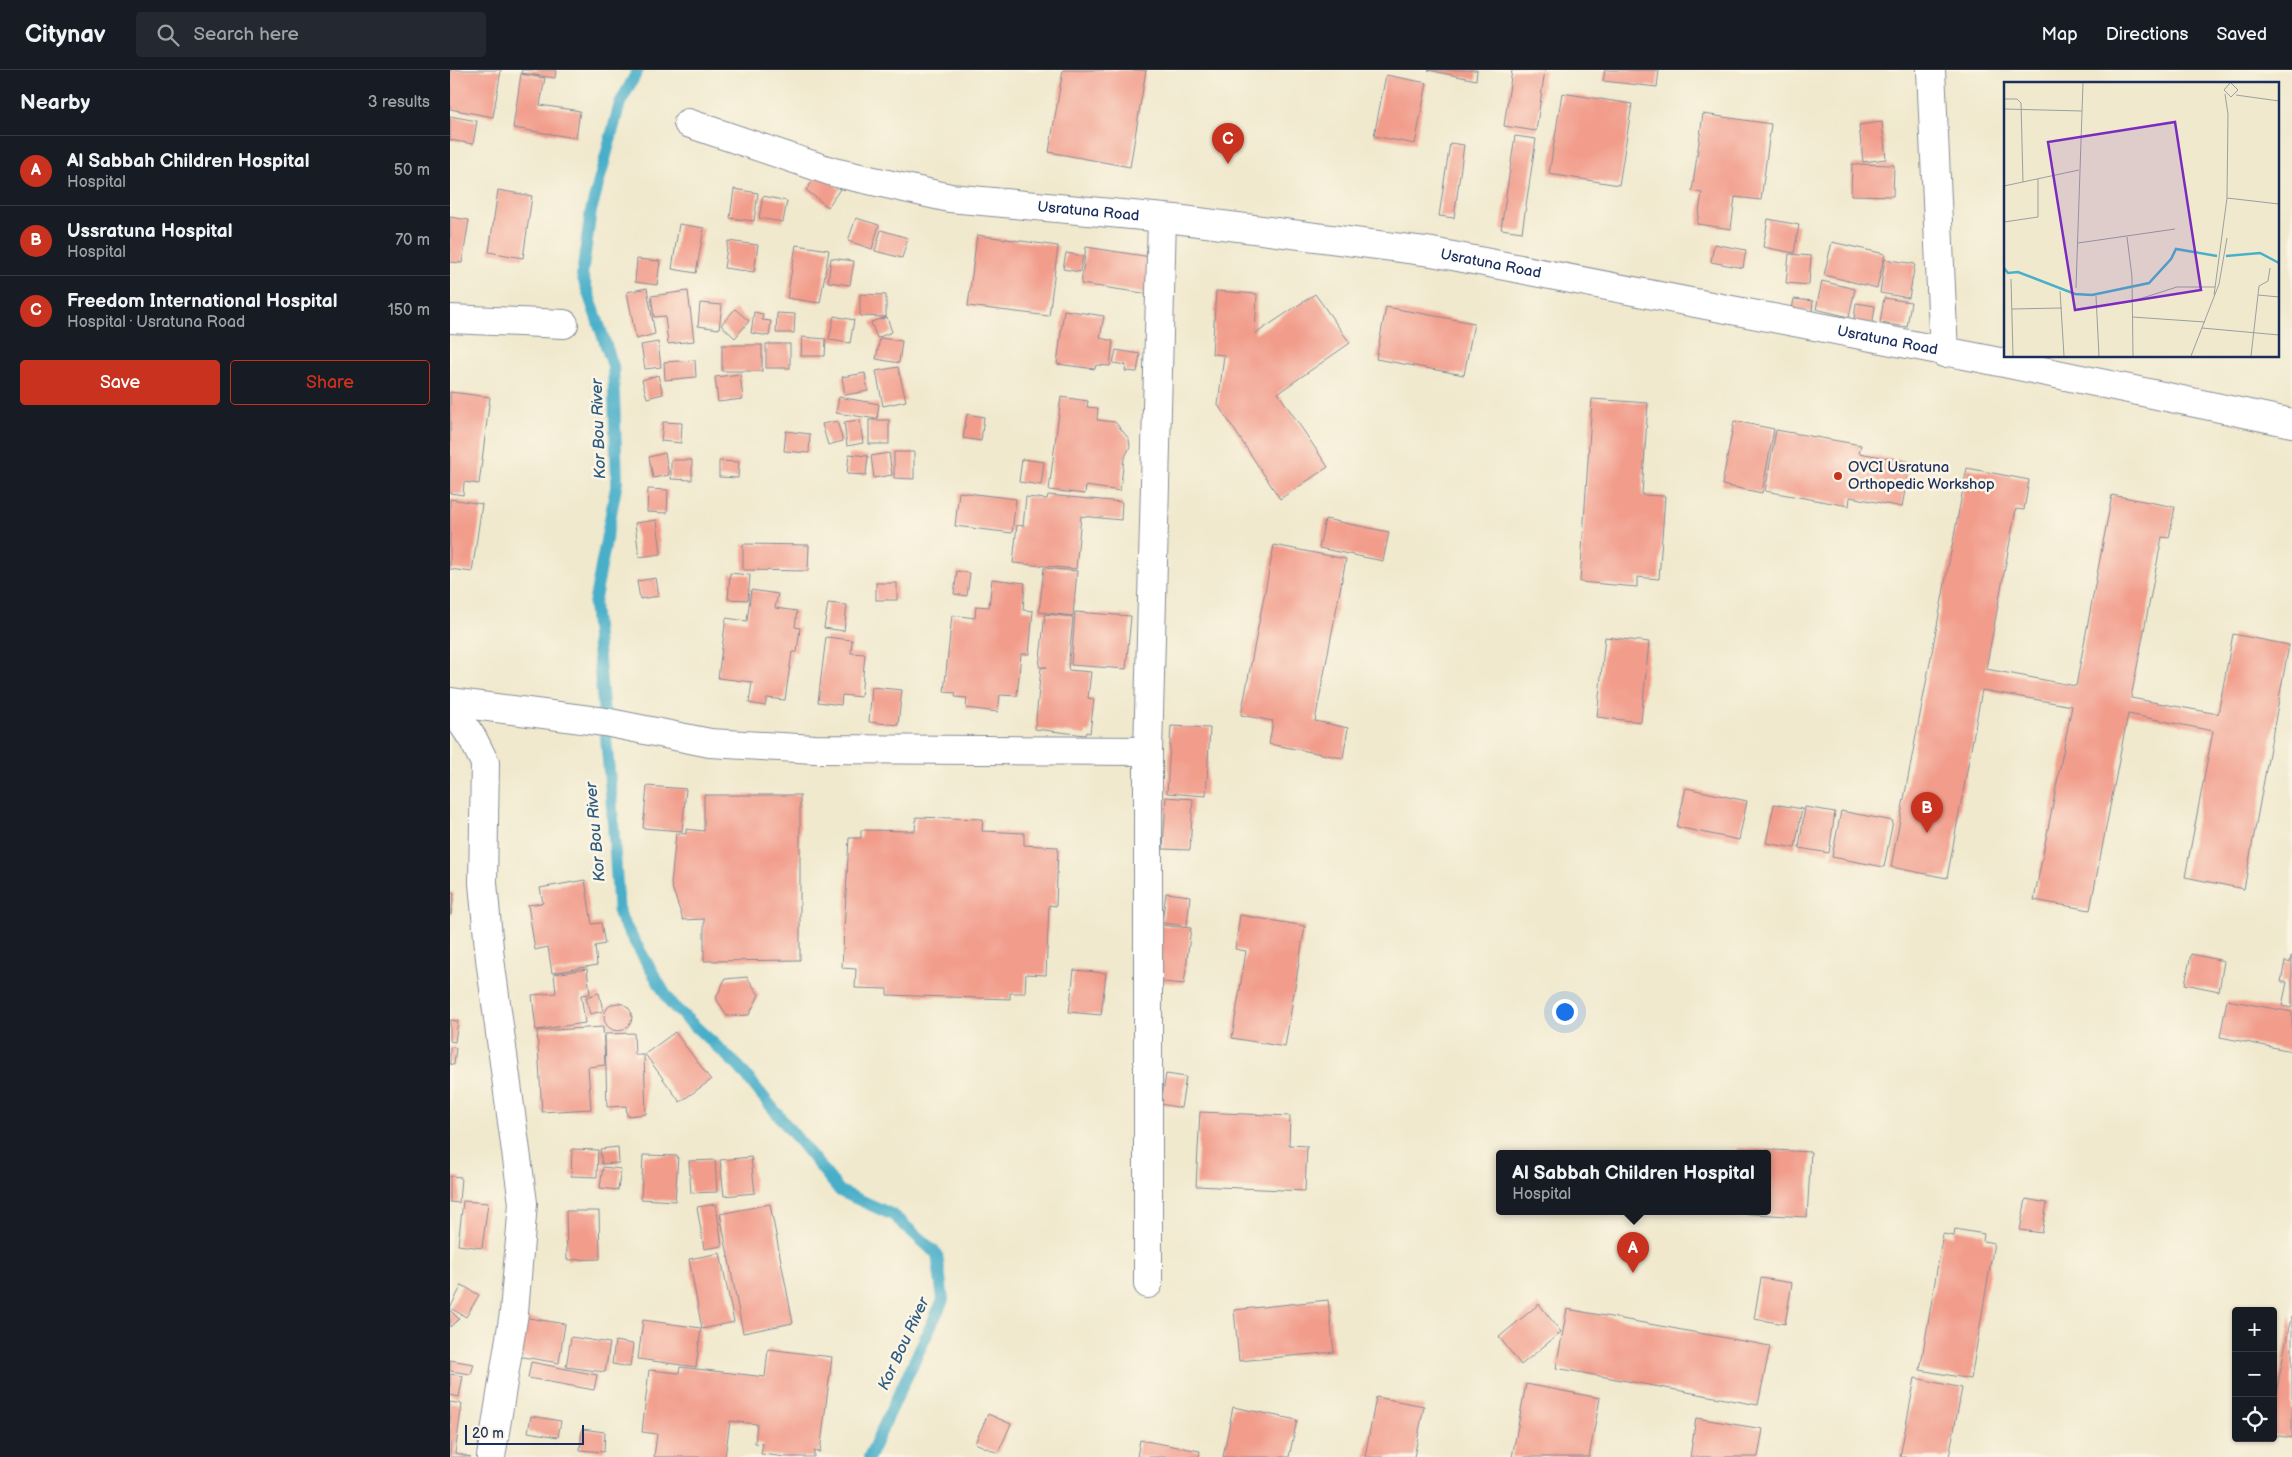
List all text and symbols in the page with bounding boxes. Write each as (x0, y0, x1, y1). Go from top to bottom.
search box (136, 12, 486, 57)
text: Citynav (25, 20, 106, 49)
icon: search (154, 21, 182, 49)
text: Search here (194, 23, 299, 46)
text: Map (2042, 24, 2078, 45)
text: Directions (2106, 24, 2188, 45)
text: Saved (2216, 24, 2267, 45)
inset map (2004, 82, 2280, 358)
text: Nearby (20, 90, 90, 115)
text: 3 results (368, 93, 430, 112)
pin: C (1212, 123, 1244, 164)
text: Al Sabbah Children Hospital (67, 150, 309, 173)
text: A (31, 161, 41, 180)
text: 50 m (394, 161, 430, 180)
text: Hospital (67, 173, 126, 192)
street label: Usratuna Road (1037, 197, 1140, 225)
text: Ussratuna Hospital (67, 220, 232, 243)
text: B (30, 231, 42, 250)
text: 70 m (395, 231, 430, 250)
text: Hospital (67, 243, 126, 262)
street label: Usratuna Road (1439, 244, 1543, 282)
text: Freedom International Hospital (67, 290, 338, 313)
text: C (30, 301, 42, 320)
text: 150 m (388, 301, 430, 320)
text: Hospital · Usratuna Road (67, 313, 245, 332)
street label: Usratuna Road (1836, 321, 1940, 359)
button: Save (20, 360, 220, 405)
button: Share (230, 360, 430, 405)
water label: Kor Bou River (588, 377, 610, 479)
place label: OVCI Usratuna Orthopedic Workshop (1848, 458, 1995, 494)
marker: OVCI Usratuna Orthopedic Workshop (1832, 470, 1844, 482)
water label: Kor Bou River (582, 780, 610, 883)
pin: B (1911, 792, 1943, 833)
your location (1552, 999, 1578, 1025)
popup (1496, 1150, 1771, 1215)
text: Al Sabbah Children Hospital (1512, 1162, 1755, 1185)
text: Hospital (1512, 1185, 1571, 1204)
pin: A (1617, 1232, 1649, 1273)
water label: Kor Bou River (874, 1293, 934, 1393)
map controls (2232, 1307, 2277, 1442)
button: + (2232, 1307, 2277, 1352)
button: − (2232, 1352, 2277, 1397)
button: locate (2232, 1397, 2277, 1442)
scale bar (465, 1422, 584, 1445)
text: 20 m (472, 1425, 504, 1442)

